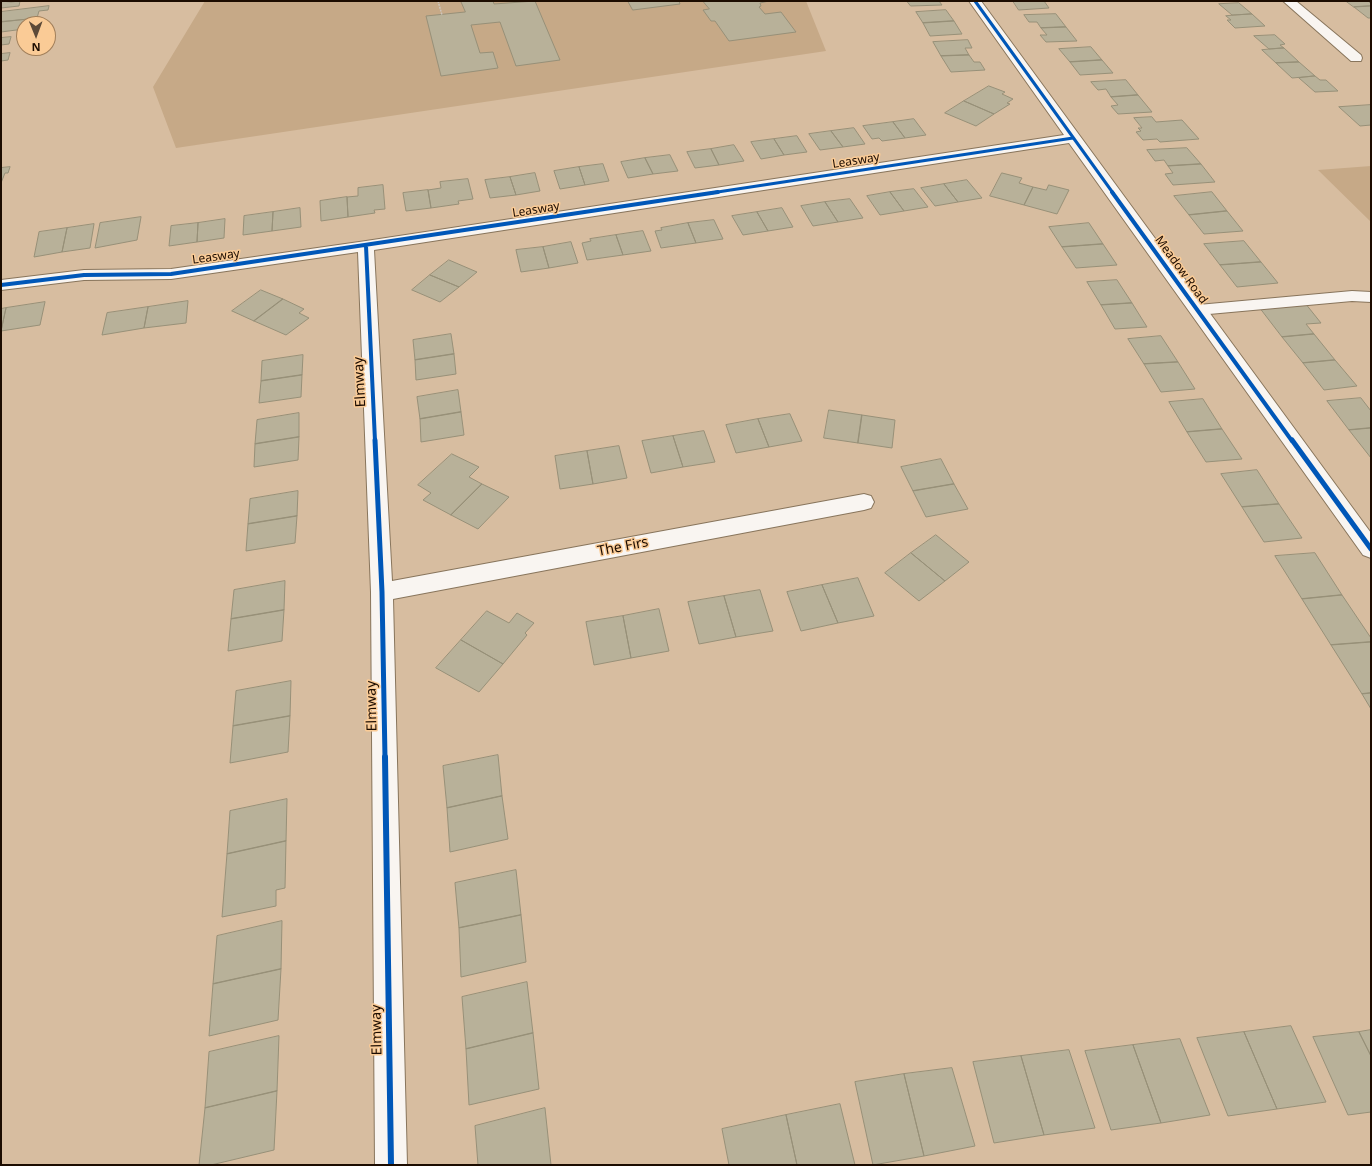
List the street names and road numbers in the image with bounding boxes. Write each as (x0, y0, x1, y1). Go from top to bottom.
street label: Leasway (831, 150, 881, 172)
street label: Leasway (511, 199, 561, 221)
street label: Meadow Road (1152, 233, 1210, 307)
street label: Leasway (191, 247, 241, 267)
street label: Elmway (350, 356, 370, 408)
street label: The Firs (596, 534, 650, 560)
street label: Elmway (363, 681, 381, 731)
street label: Elmway (368, 1005, 386, 1055)

